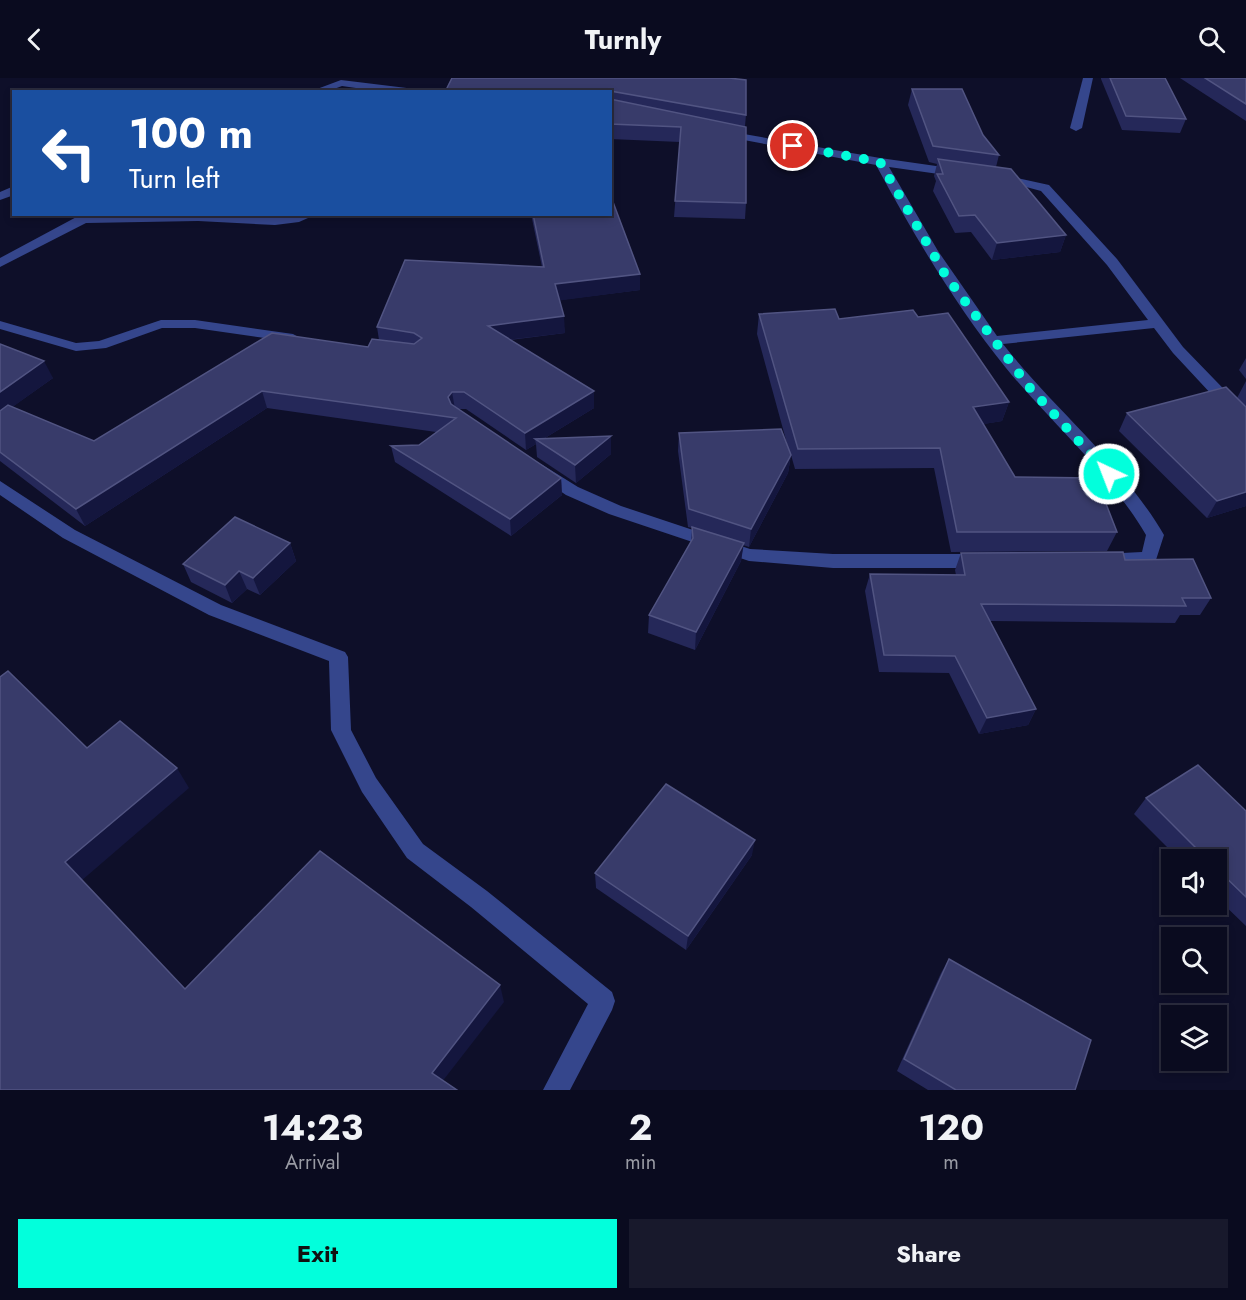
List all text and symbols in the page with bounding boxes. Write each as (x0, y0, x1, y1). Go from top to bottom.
text: Turnly (585, 20, 661, 59)
icon: back (18, 23, 51, 56)
icon: search (1195, 23, 1228, 56)
text: 100 m (129, 103, 253, 164)
icon: left (30, 114, 108, 192)
pin (767, 120, 818, 171)
icon: arrive (776, 129, 809, 162)
text: Turn left (129, 159, 219, 198)
position arrow (1077, 442, 1141, 506)
map controls (1161, 849, 1227, 1071)
button: sound (1161, 849, 1227, 915)
button: search (1161, 927, 1227, 993)
button: layers (1161, 1005, 1227, 1071)
text: 14:23 (262, 1101, 363, 1153)
text: 2 (629, 1101, 652, 1153)
text: 120 (918, 1101, 984, 1153)
text: Arrival (285, 1148, 340, 1177)
text: min (625, 1148, 656, 1177)
text: m (943, 1148, 959, 1177)
button: Exit (18, 1219, 617, 1288)
button: Share (629, 1219, 1228, 1288)

